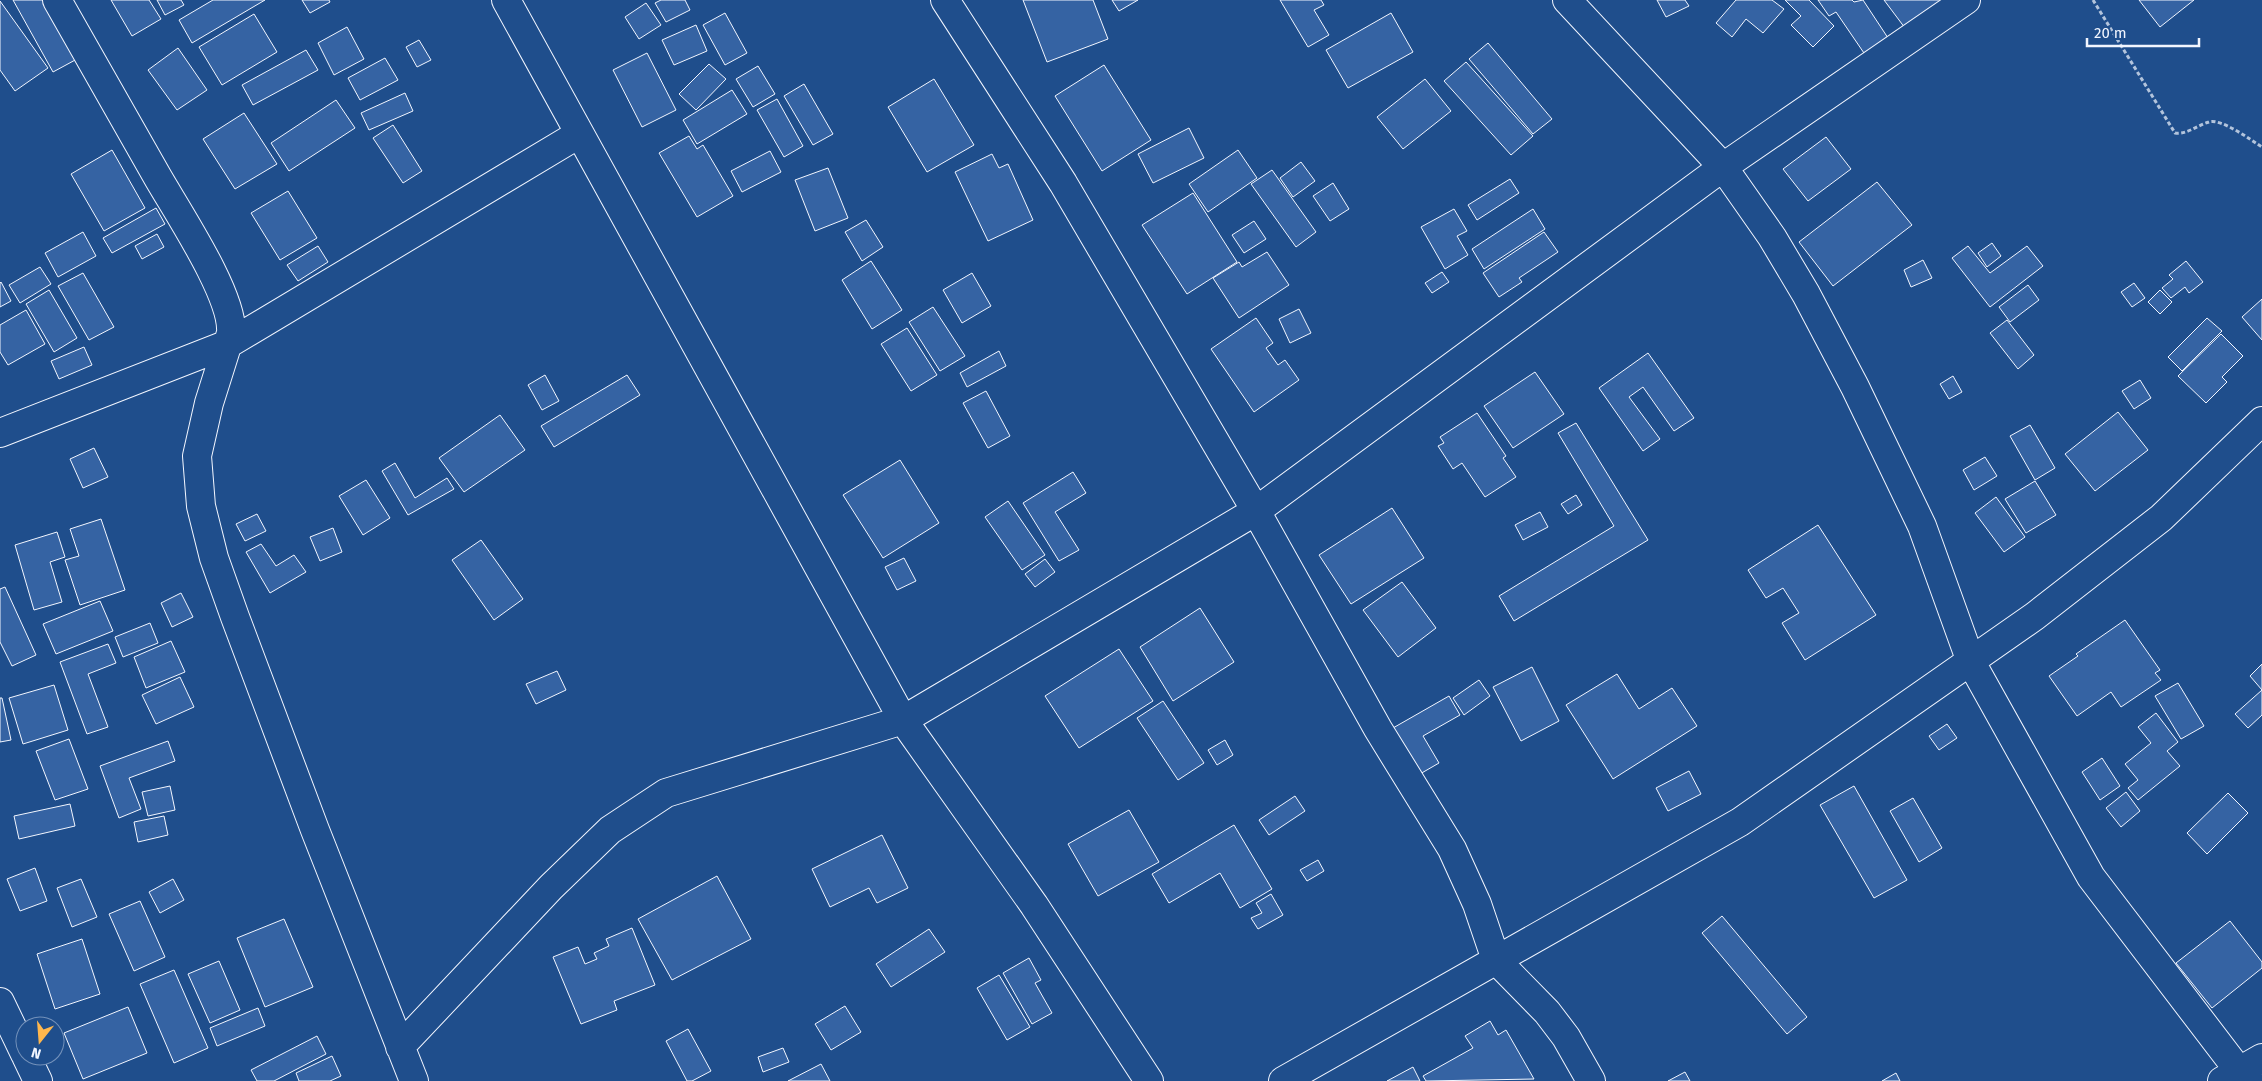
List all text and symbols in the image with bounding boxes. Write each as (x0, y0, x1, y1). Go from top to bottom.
scale bar (2087, 15, 2200, 47)
text: 20 m (2094, 24, 2127, 42)
north arrow (15, 1016, 65, 1066)
text: N (29, 1043, 43, 1062)

